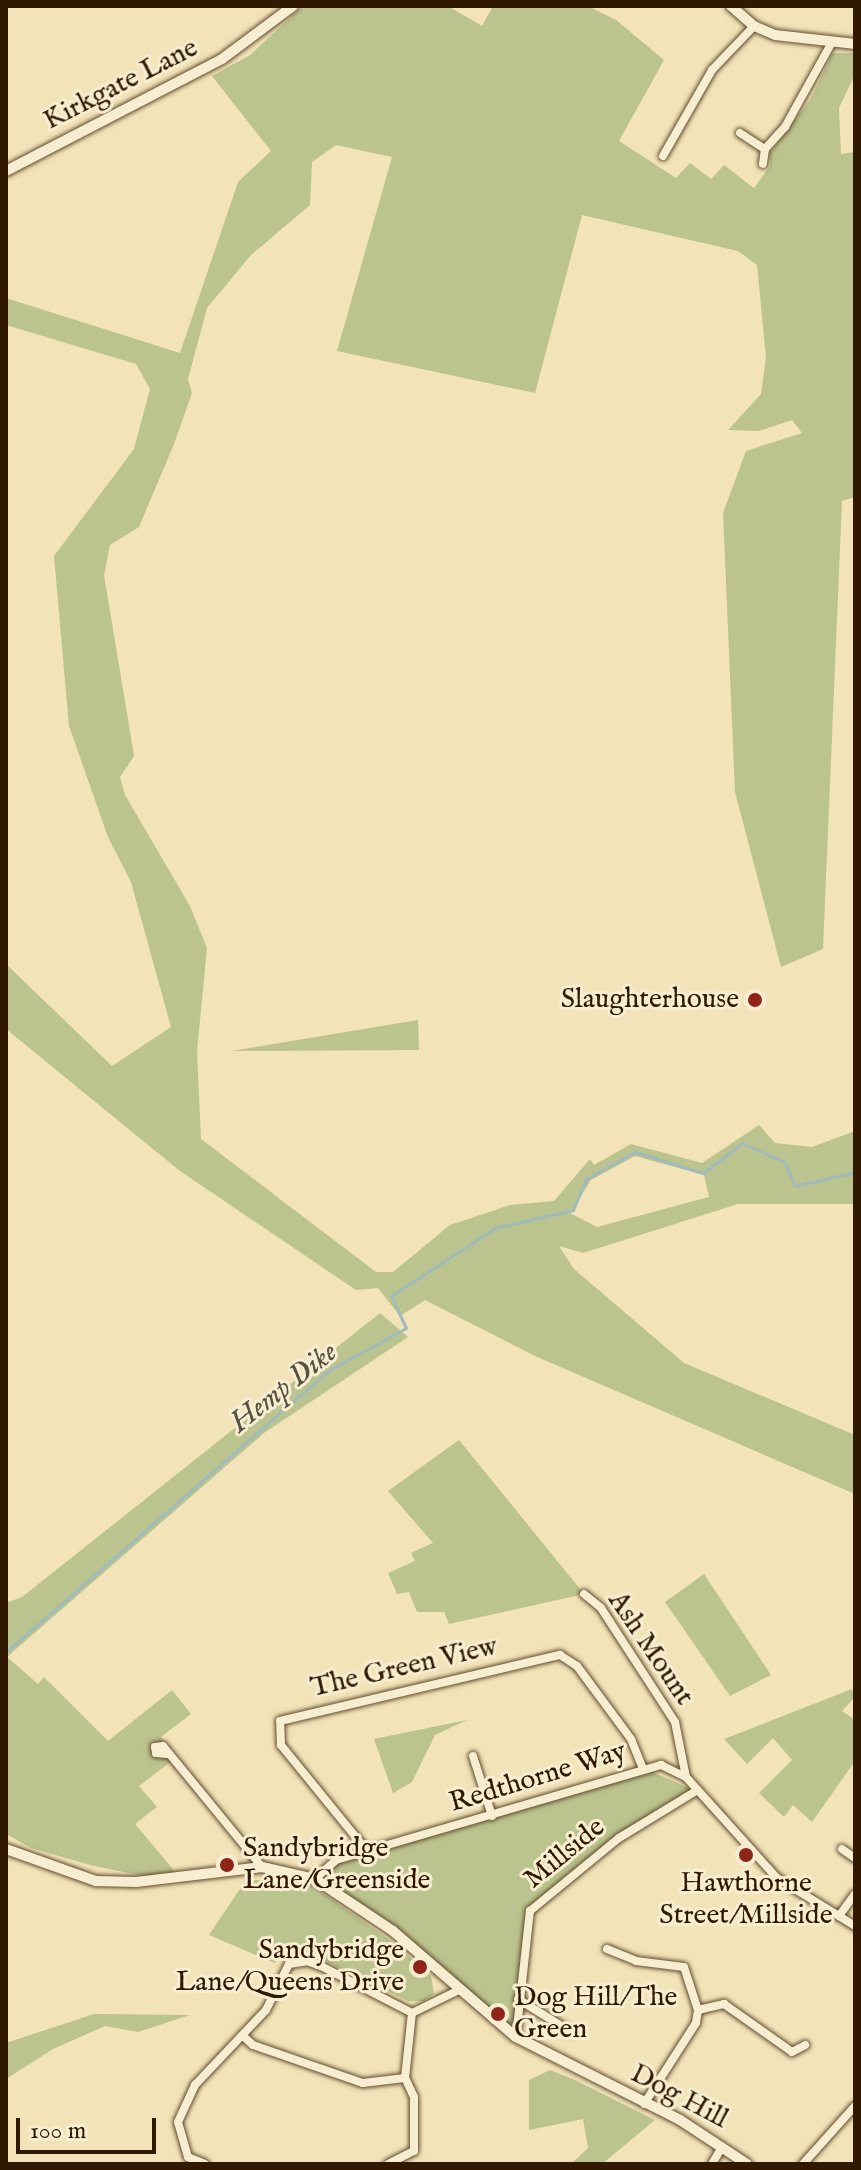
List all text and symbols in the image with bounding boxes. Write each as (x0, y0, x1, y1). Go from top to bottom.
street label: Kirkgate Lane (38, 32, 204, 138)
place label: Slaughterhouse (561, 983, 739, 1017)
marker: Slaughterhouse (746, 991, 764, 1009)
water label: Hemp Dike (223, 1335, 345, 1441)
street label: Ash Mount (600, 1586, 700, 1712)
street label: The Green View (307, 1630, 501, 1706)
street label: Redthorne Way (446, 1735, 630, 1821)
street label: Millside (518, 1811, 612, 1897)
place label: Sandybridge Lane/Greenside (243, 1832, 430, 1898)
marker: Hawthorne Street/Millside (737, 1846, 755, 1864)
marker: Sandybridge Lane/Greenside (218, 1856, 236, 1874)
place label: Hawthorne Street/Millside (659, 1867, 833, 1933)
place label: Sandybridge Lane/Queens Drive (175, 1934, 404, 2000)
marker: Sandybridge Lane/Queens Drive (411, 1958, 429, 1976)
place label: Dog Hill/The Green (514, 1981, 677, 2047)
marker: Dog Hill/The Green (489, 2005, 507, 2023)
street label: Dog Hill (624, 2057, 734, 2137)
scale bar (20, 2102, 160, 2152)
text: 100 m (30, 2116, 86, 2147)

